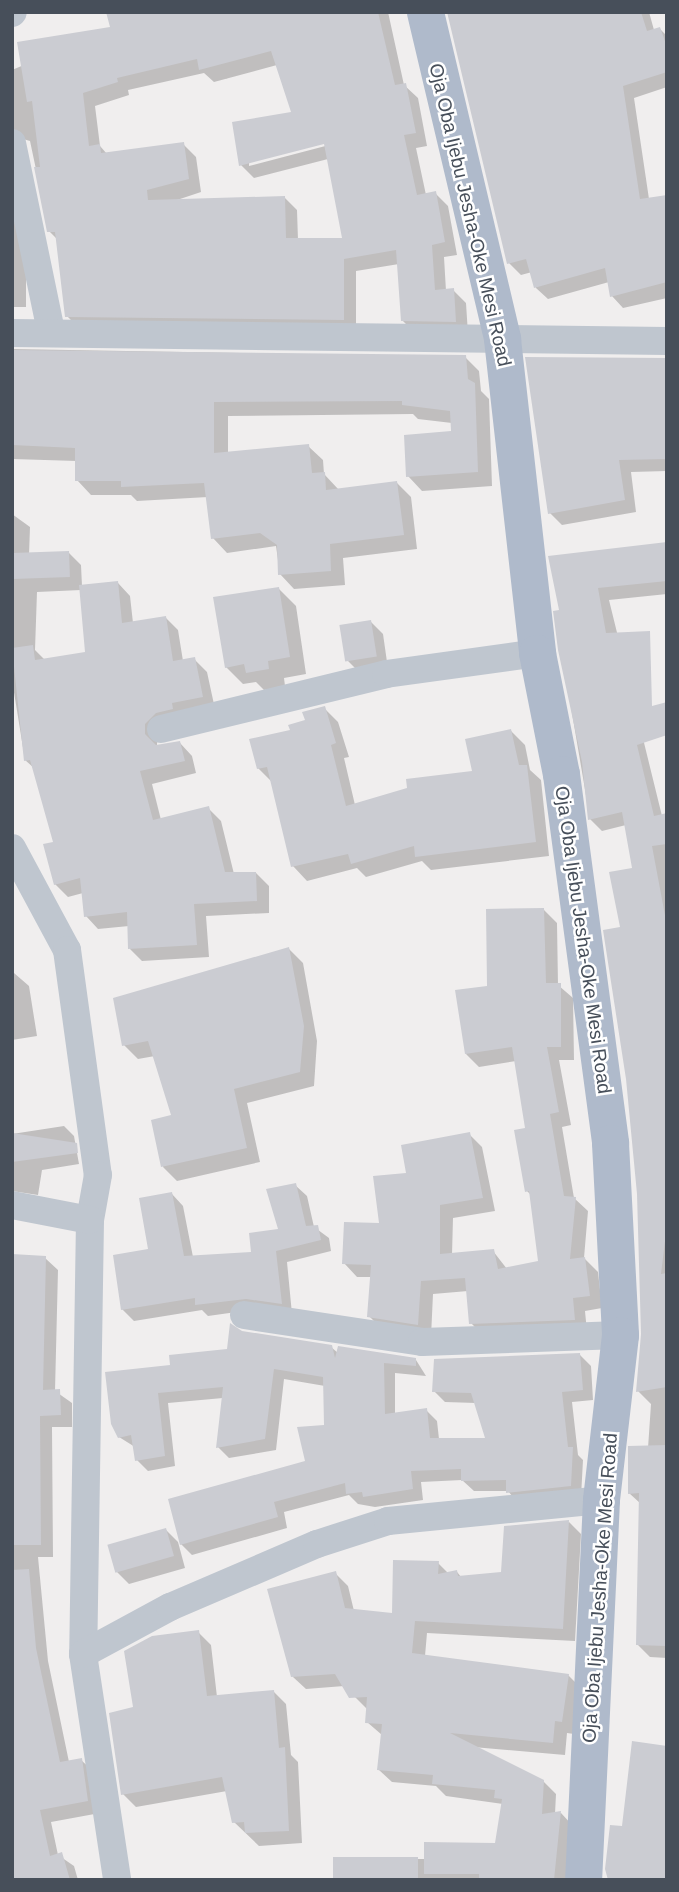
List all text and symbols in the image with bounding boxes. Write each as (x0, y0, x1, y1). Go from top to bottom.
street label: Oja Oba Ijebu Jesha-Oke Mesi Road (424, 61, 516, 369)
street label: Oja Oba Ijebu Jesha-Oke Mesi Road (550, 785, 616, 1095)
street label: Oja Oba Ijebu Jesha-Oke Mesi Road (578, 1432, 622, 1744)

